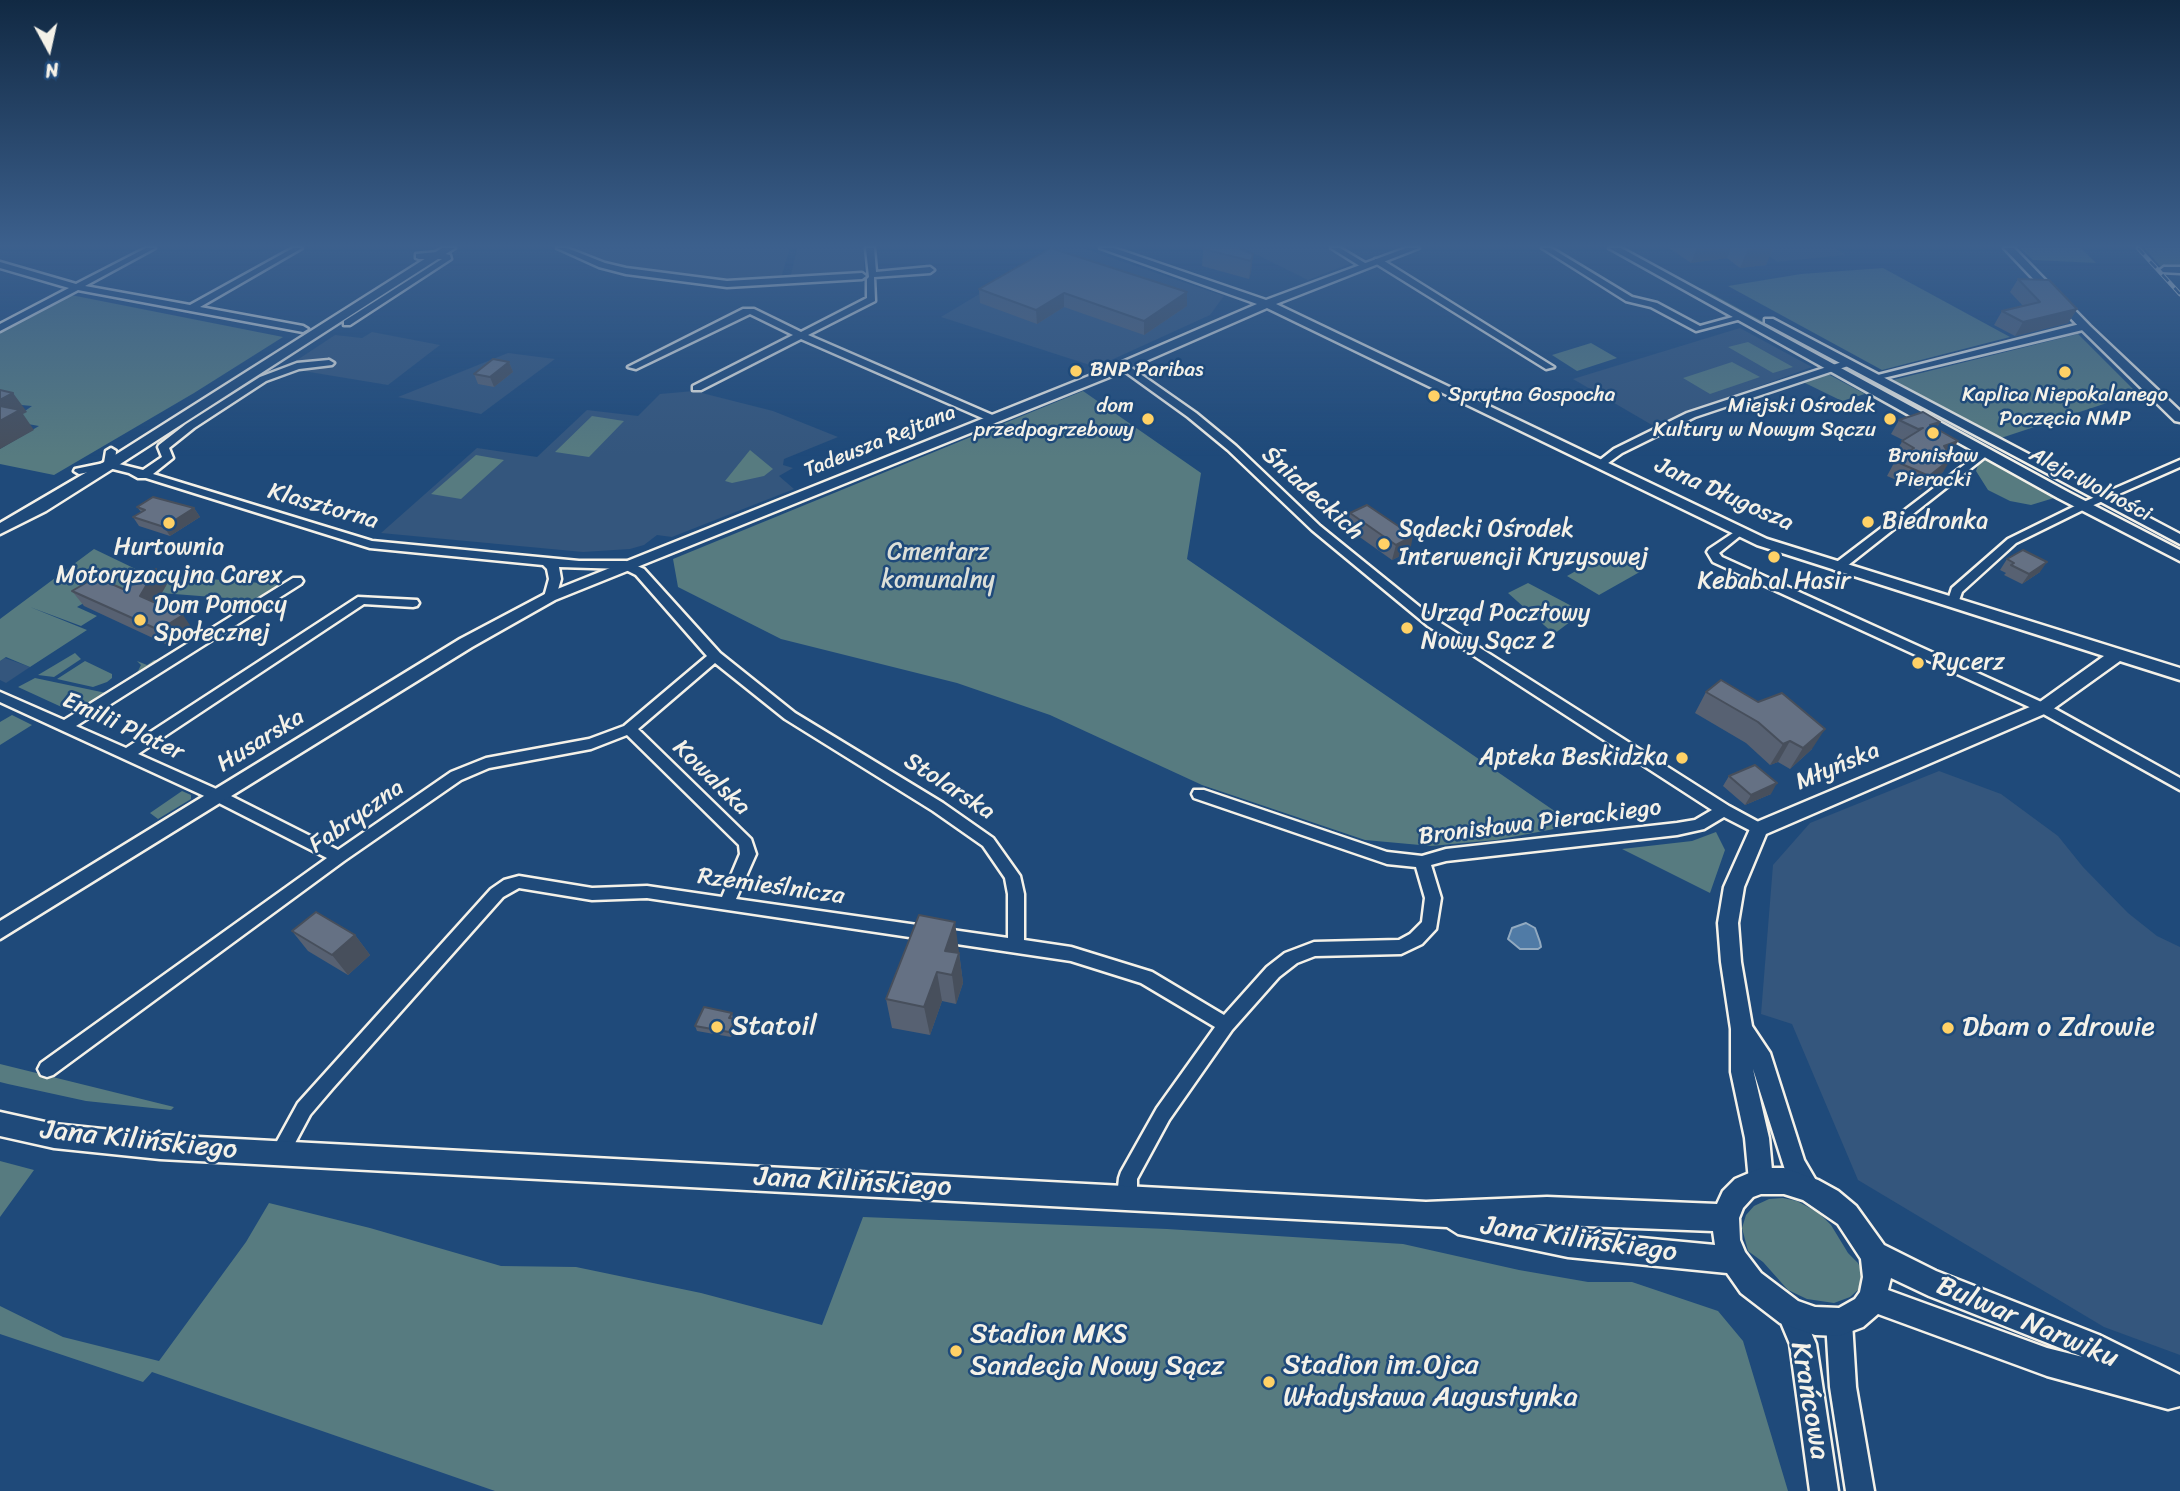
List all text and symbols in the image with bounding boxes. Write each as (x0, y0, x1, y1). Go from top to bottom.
north arrow (14, 14, 84, 84)
text: N (43, 53, 61, 88)
place label: BNP Paribas (1090, 358, 1204, 384)
marker: BNP Paribas (1068, 363, 1084, 379)
marker: Kaplica Niepokalanego Poczęcia NMP (2057, 364, 2073, 380)
place label: Sprytna Gospocha (1448, 383, 1615, 409)
place label: Kaplica Niepokalanego Poczęcia NMP (1962, 383, 2168, 433)
marker: Sprytna Gospocha (1426, 388, 1442, 404)
place label: dom przedpogrzebowy (974, 394, 1134, 444)
place label: Miejski Ośrodek Kultury w Nowym Sączu (1653, 394, 1876, 444)
street label: Tadeusza Rejtana (801, 400, 959, 484)
marker: dom przedpogrzebowy (1140, 411, 1156, 427)
marker: Miejski Ośrodek Kultury w Nowym Sączu (1882, 411, 1898, 427)
marker: Bronisław Pieracki (1925, 425, 1941, 441)
street label: Śniadeckich (1255, 441, 1369, 547)
street label: Aleja Wolności (2025, 442, 2155, 528)
place label: Bronisław Pieracki (1888, 444, 1978, 494)
street label: Jana Długosza (1650, 452, 1798, 538)
street label: Klasztorna (264, 478, 382, 536)
place label: Biedronka (1882, 508, 1988, 536)
marker: Biedronka (1860, 514, 1876, 530)
marker: Hurtownia Motoryzacyjna Carex (161, 515, 177, 531)
place label: Sądecki Ośrodek Interwencji Kryzysowej (1398, 516, 1648, 572)
place label: Hurtownia Motoryzacyjna Carex (56, 534, 282, 590)
marker: Sądecki Ośrodek Interwencji Kryzysowej (1376, 536, 1392, 552)
park label: Cmentarz komunalny (881, 539, 995, 595)
marker: Kebab al Hasir (1766, 549, 1782, 565)
place label: Kebab al Hasir (1698, 568, 1850, 596)
place label: Dom Pomocy Społecznej (154, 592, 287, 648)
place label: Urząd Pocztowy Nowy Sącz 2 (1421, 600, 1590, 656)
marker: Dom Pomocy Społecznej (132, 612, 148, 628)
marker: Urząd Pocztowy Nowy Sącz 2 (1399, 620, 1415, 636)
place label: Rycerz (1932, 649, 2005, 677)
marker: Rycerz (1910, 655, 1926, 671)
street label: Emilii Plater (58, 686, 188, 768)
street label: Husarska (212, 703, 310, 779)
street label: Kowalska (666, 734, 756, 822)
street label: Młyńska (1792, 736, 1884, 798)
place label: Apteka Beskidzka (1479, 744, 1668, 772)
street label: Stolarska (898, 747, 1000, 827)
marker: Apteka Beskidzka (1674, 750, 1690, 766)
street label: Fabryczna (304, 774, 410, 860)
street label: Bronisława Pierackiego (1417, 794, 1663, 852)
street label: Rzemieślnicza (696, 862, 846, 912)
place label: Statoil (731, 1010, 817, 1044)
place label: Dbam o Zdrowie (1962, 1011, 2155, 1045)
marker: Statoil (709, 1019, 725, 1035)
marker: Dbam o Zdrowie (1940, 1020, 1956, 1036)
street label: Jana Kilińskiego (39, 1114, 239, 1168)
street label: Jana Kilińskiego (754, 1161, 952, 1205)
street label: Jana Kilińskiego (1479, 1210, 1679, 1270)
street label: Bulwar Narwiku (1931, 1269, 2123, 1377)
place label: Stadion MKS Sandecja Nowy Sącz (970, 1318, 1224, 1384)
street label: Krańcowa (1782, 1339, 1836, 1463)
marker: Stadion MKS Sandecja Nowy Sącz (948, 1343, 964, 1359)
place label: Stadion im.Ojca Władysława Augustynka (1283, 1349, 1578, 1415)
marker: Stadion im.Ojca Władysława Augustynka (1261, 1374, 1277, 1390)

